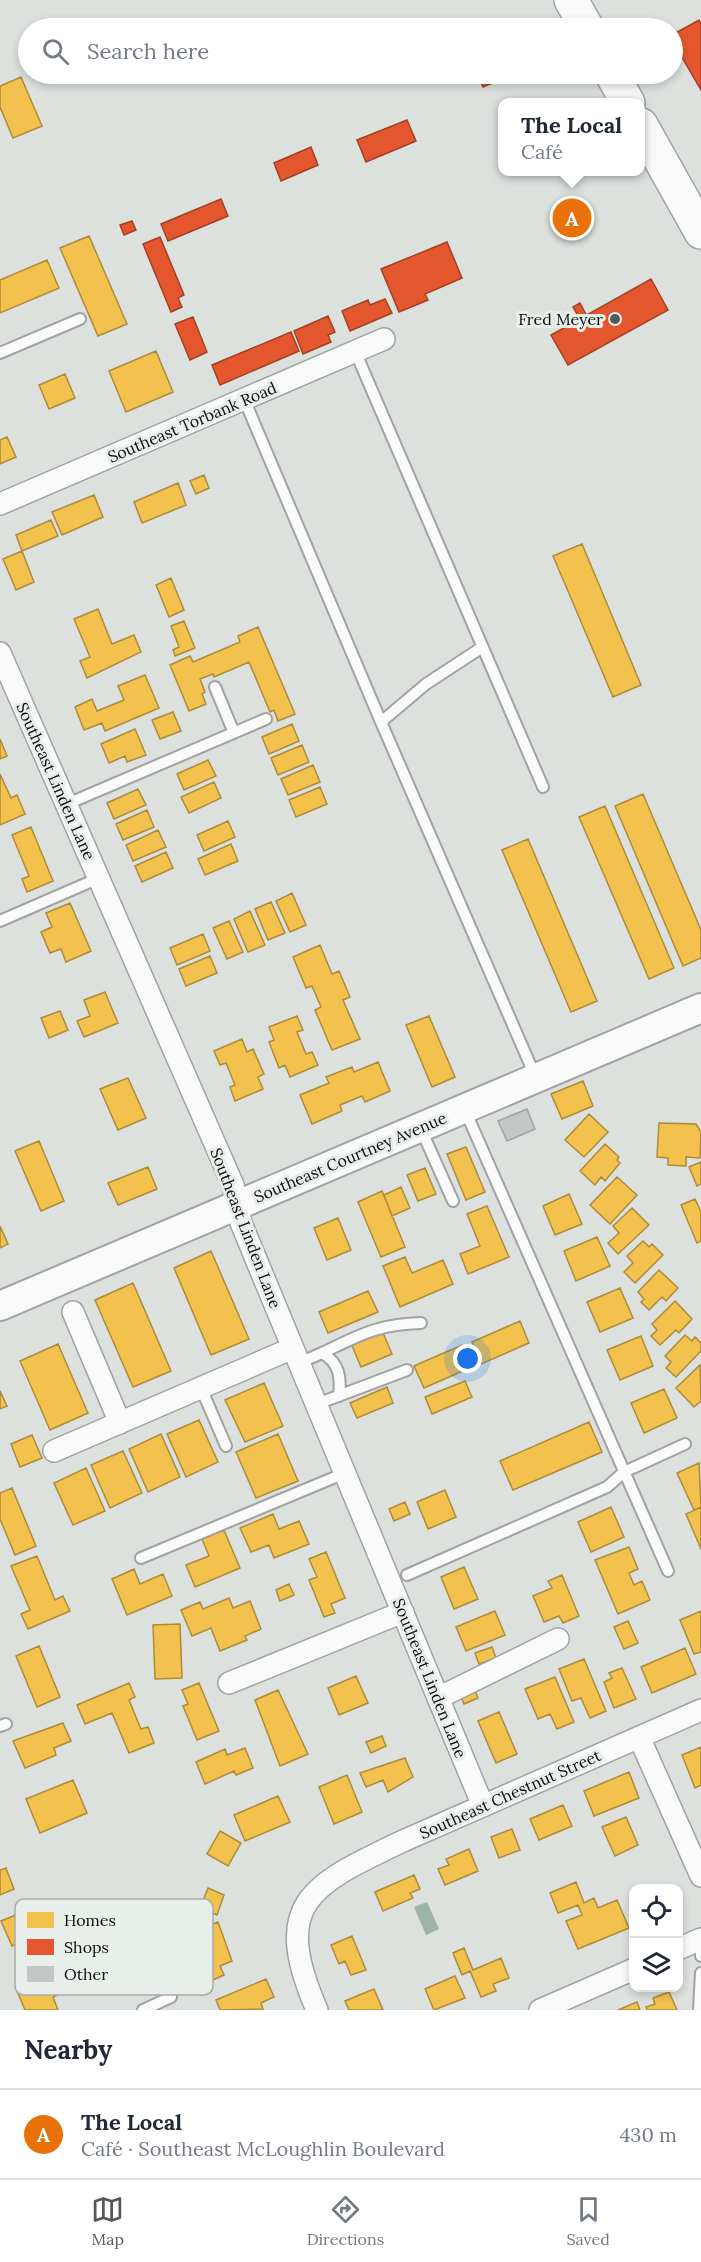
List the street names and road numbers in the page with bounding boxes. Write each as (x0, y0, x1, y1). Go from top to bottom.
street label: Southeast Torbank Road (105, 377, 280, 467)
street label: Southeast Linden Lane (12, 699, 100, 863)
street label: Southeast Courtney Avenue (251, 1107, 450, 1207)
street label: Southeast Linden Lane (206, 1145, 286, 1311)
street label: Southeast Linden Lane (389, 1595, 471, 1761)
street label: Southeast Chestnut Street (416, 1745, 605, 1843)

